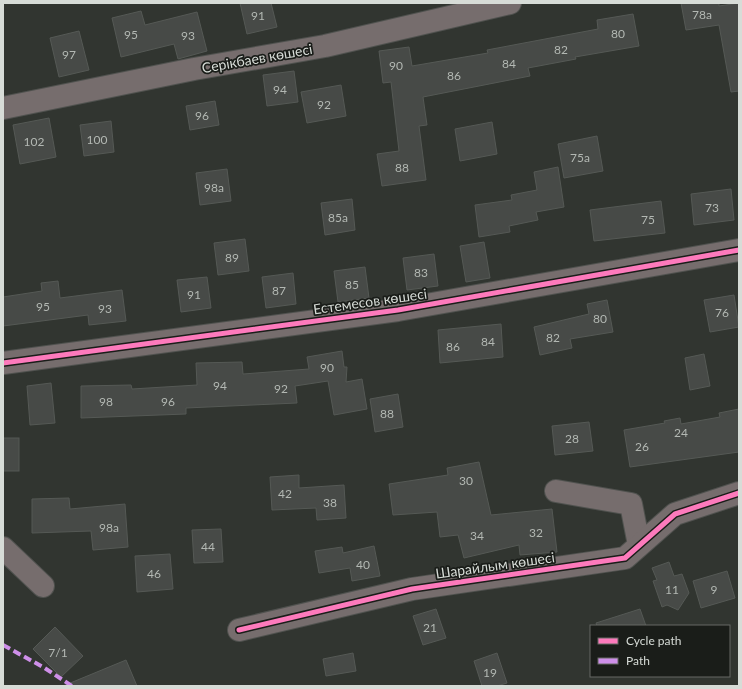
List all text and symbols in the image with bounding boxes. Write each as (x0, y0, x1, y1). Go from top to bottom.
house number: 78а (692, 7, 712, 22)
house number: 91 (251, 8, 265, 23)
house number: 80 (611, 26, 625, 41)
house number: 95 (124, 27, 138, 42)
house number: 93 (181, 28, 195, 43)
street label: Серікбаев көшесі (200, 40, 314, 76)
house number: 82 (554, 42, 568, 57)
house number: 97 (62, 47, 76, 62)
house number: 84 (502, 56, 516, 71)
house number: 90 (389, 58, 403, 73)
house number: 86 (447, 68, 461, 83)
house number: 94 (273, 82, 287, 97)
house number: 92 (317, 97, 331, 112)
house number: 96 (195, 108, 209, 123)
house number: 100 (87, 132, 107, 147)
house number: 102 (24, 134, 44, 149)
house number: 75а (570, 150, 590, 165)
house number: 88 (395, 160, 409, 175)
house number: 98а (204, 180, 224, 195)
house number: 73 (705, 200, 719, 215)
house number: 85а (328, 210, 348, 225)
house number: 75 (641, 212, 655, 227)
house number: 89 (225, 250, 239, 265)
house number: 83 (414, 265, 428, 280)
house number: 85 (345, 277, 359, 292)
house number: 87 (272, 283, 286, 298)
street label: Естемесов көшесі (312, 285, 428, 317)
house number: 91 (187, 287, 201, 302)
house number: 95 (36, 299, 50, 314)
house number: 93 (98, 301, 112, 316)
house number: 76 (715, 305, 729, 320)
house number: 80 (593, 311, 607, 326)
house number: 82 (546, 330, 560, 345)
house number: 84 (481, 334, 495, 349)
house number: 86 (446, 339, 460, 354)
house number: 90 (320, 360, 334, 375)
house number: 94 (213, 378, 227, 393)
house number: 92 (274, 381, 288, 396)
house number: 98 (99, 394, 113, 409)
house number: 96 (161, 394, 175, 409)
house number: 88 (380, 406, 394, 421)
house number: 24 (674, 425, 688, 440)
house number: 28 (565, 431, 579, 446)
house number: 26 (635, 439, 649, 454)
house number: 30 (459, 473, 473, 488)
house number: 42 (278, 486, 292, 501)
house number: 38 (323, 495, 337, 510)
house number: 98а (99, 520, 119, 535)
house number: 32 (529, 525, 543, 540)
house number: 34 (470, 528, 484, 543)
house number: 44 (201, 539, 215, 554)
street label: Шарайлым көшесі (434, 548, 556, 582)
house number: 40 (356, 557, 370, 572)
house number: 46 (147, 566, 161, 581)
house number: 11 (665, 582, 679, 597)
house number: 9 (711, 582, 718, 597)
house number: 21 (423, 620, 437, 635)
legend (590, 625, 730, 677)
text: Cycle path (626, 633, 681, 648)
house number: 7/1 (48, 645, 68, 660)
text: Path (626, 653, 650, 668)
house number: 19 (483, 665, 497, 680)

